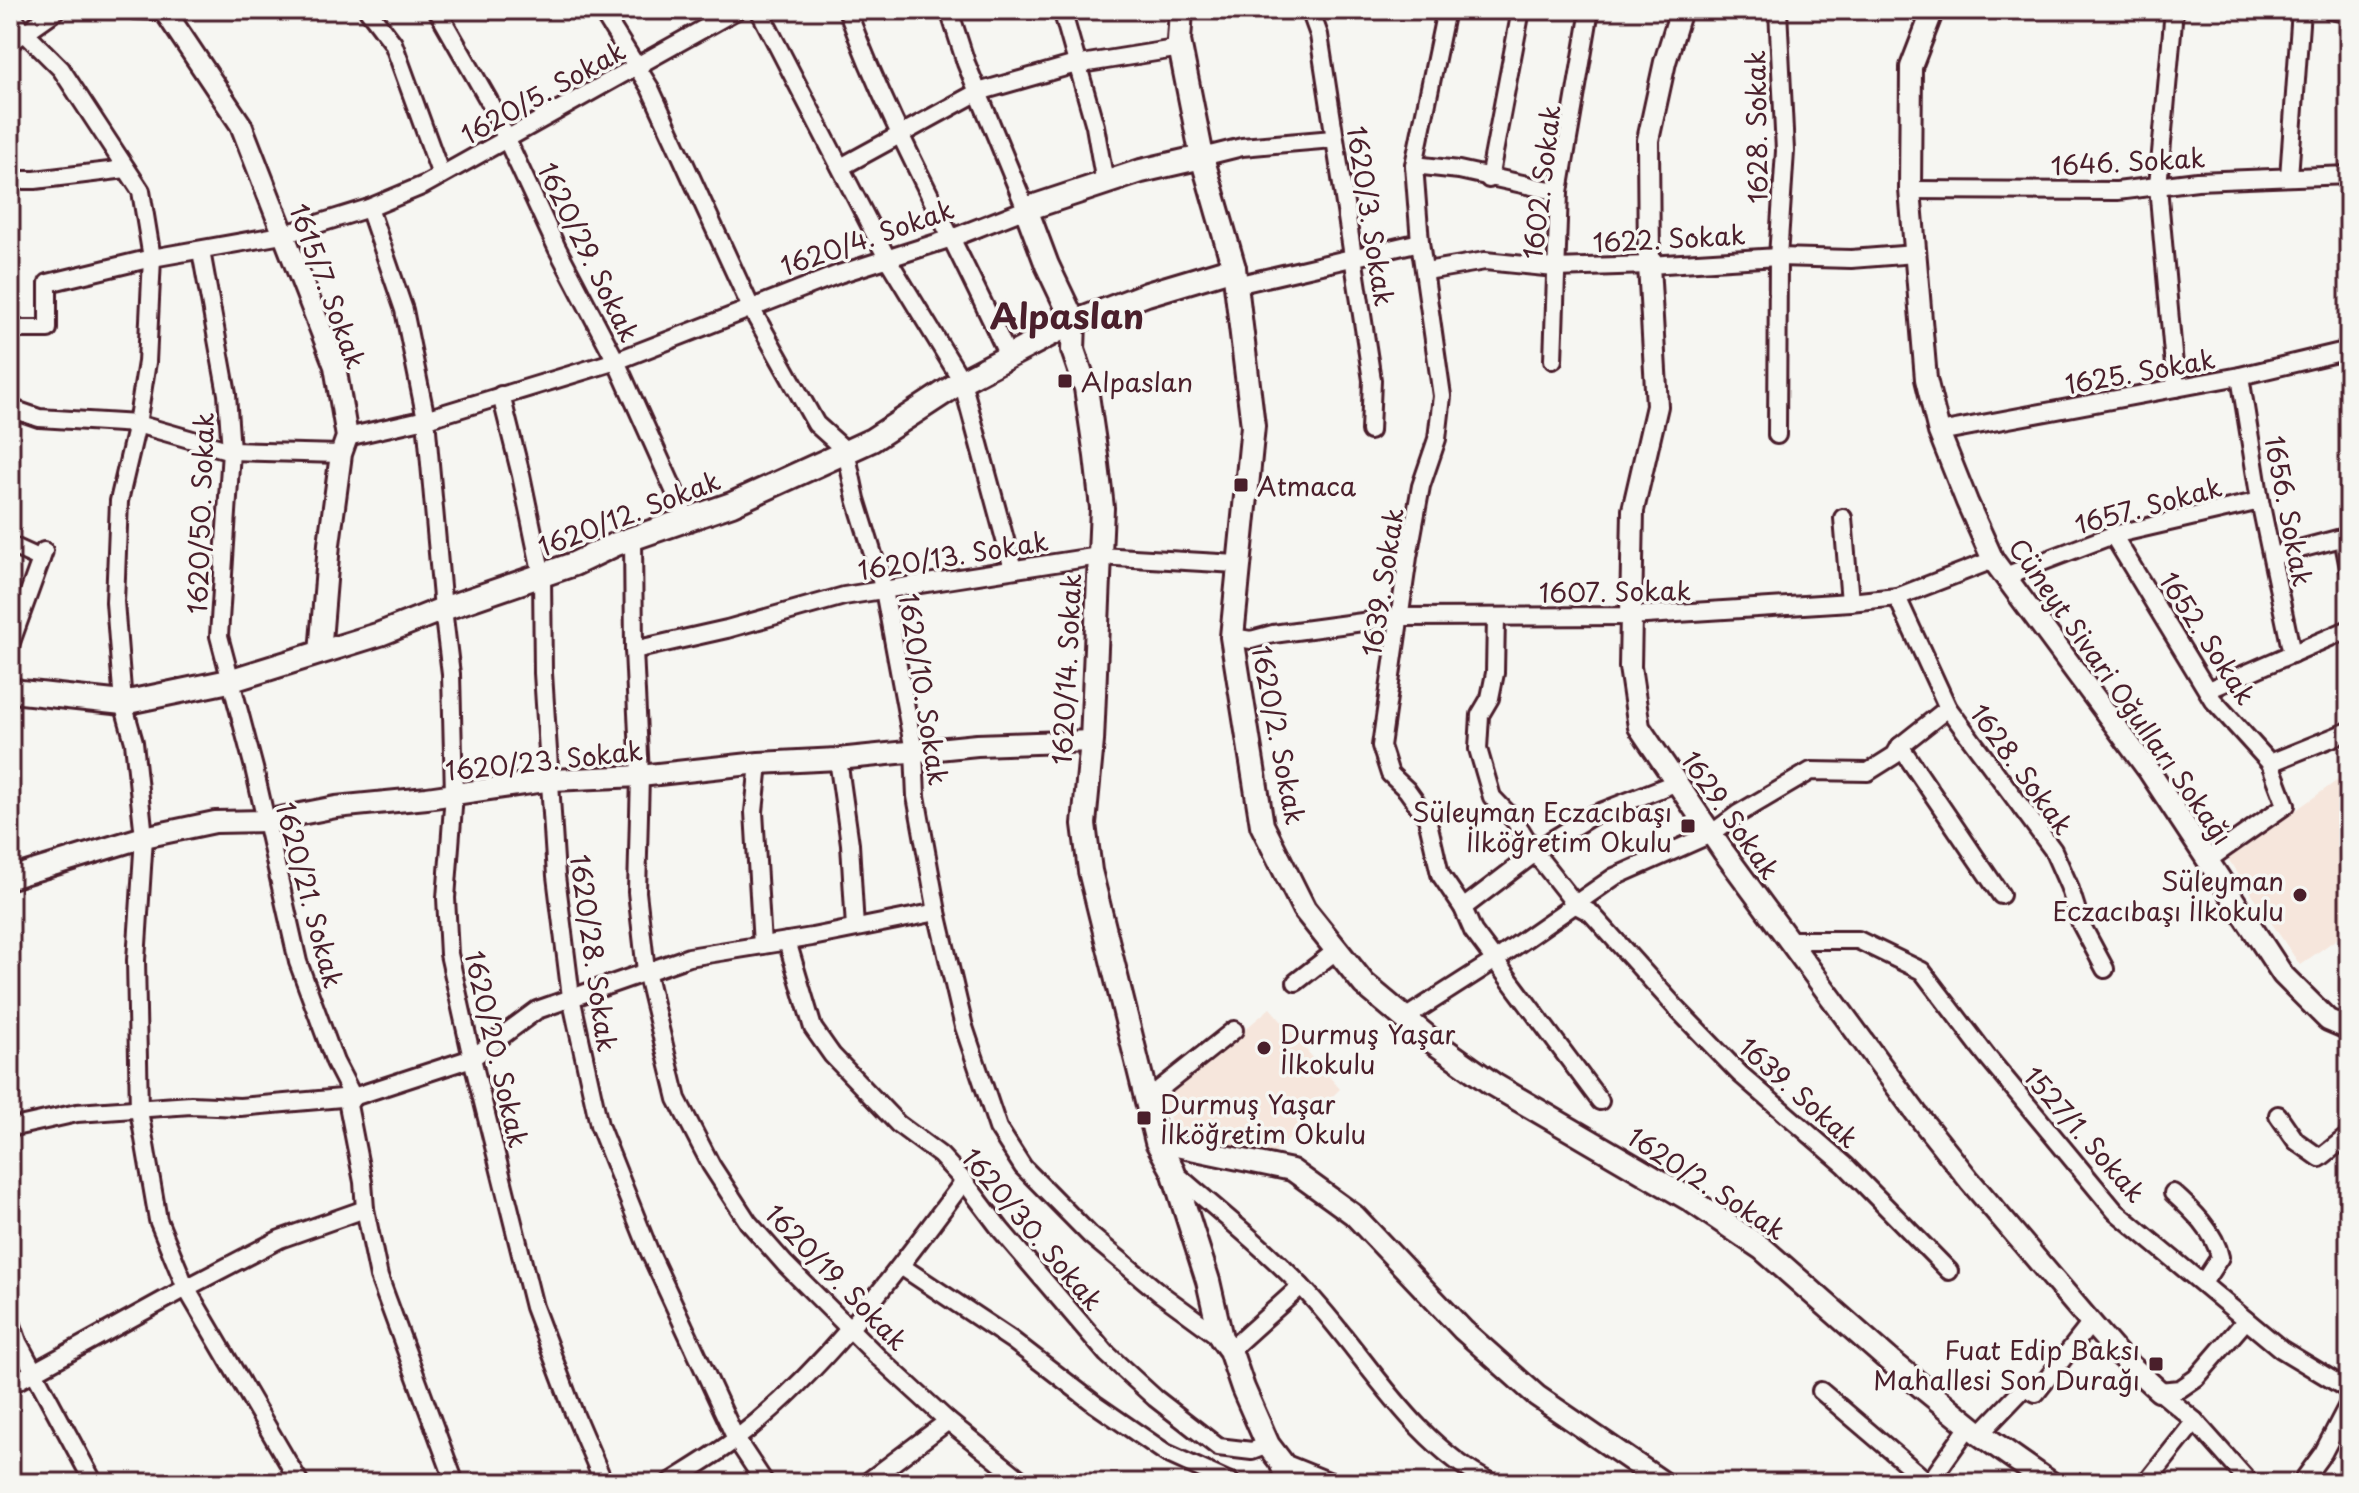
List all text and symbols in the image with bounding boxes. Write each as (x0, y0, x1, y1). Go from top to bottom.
street label: 1620/5. Sokak (454, 31, 632, 153)
street label: 1628. Sokak (1735, 50, 1777, 204)
street label: 1602. Sokak (1512, 102, 1570, 262)
street label: 1620/3. Sokak (1337, 123, 1405, 309)
street label: 1646. Sokak (2050, 137, 2206, 185)
street label: 1620/29. Sokak (529, 156, 649, 349)
street label: 1620/4. Sokak (775, 189, 959, 285)
street label: 1615/7. Sokak (280, 198, 376, 374)
street label: 1622. Sokak (1592, 215, 1746, 261)
district label: Alpaslan (990, 289, 1144, 341)
street label: 1625. Sokak (2062, 339, 2218, 403)
place label: Alpaslan (1081, 362, 1193, 401)
marker: Alpaslan (1056, 372, 1074, 390)
street label: 1620/50. Sokak (177, 411, 223, 614)
street label: 1656. Sokak (2255, 432, 2323, 590)
street label: 1620/12. Sokak (532, 460, 726, 566)
place label: Atmaca (1257, 466, 1357, 505)
street label: 1657. Sokak (2070, 467, 2226, 543)
marker: Atmaca (1232, 476, 1250, 494)
street label: 1639. Sokak (1351, 505, 1413, 659)
street label: 1620/13. Sokak (855, 521, 1051, 589)
street label: Cüneyt Sivari Oğulları Sokağı (2000, 530, 2242, 852)
street label: 1652. Sokak (2150, 564, 2266, 712)
street label: 1607. Sokak (1539, 570, 1691, 612)
street label: 1620/14. Sokak (1042, 572, 1090, 766)
street label: 1620/10. Sokak (890, 590, 958, 788)
street label: 1620/2. Sokak (1243, 642, 1316, 828)
street label: 1628. Sokak (1961, 695, 2083, 843)
street label: 1620/23. Sokak (443, 730, 645, 790)
street label: 1629. Sokak (1672, 743, 1790, 887)
place label: Süleyman Eczacıbaşı İlköğretim Okulu (1412, 792, 1672, 861)
street label: 1620/21. Sokak (266, 798, 354, 992)
marker: Süleyman Eczacıbaşı İlköğretim Okulu (1679, 817, 1697, 835)
street label: 1620/28. Sokak (561, 852, 627, 1054)
place label: Süleyman Eczacıbaşı İlkokulu (2052, 861, 2284, 930)
marker: Süleyman Eczacıbaşı İlkokulu (2291, 886, 2309, 904)
street label: 1620/20. Sokak (455, 947, 539, 1151)
place label: Durmuş Yaşar İlkokulu (1280, 1014, 1456, 1083)
street label: 1639. Sokak (1730, 1027, 1868, 1157)
marker: Durmuş Yaşar İlkokulu (1255, 1039, 1273, 1057)
street label: 1527/1. Sokak (2015, 1057, 2155, 1211)
place label: Durmuş Yaşar İlköğretim Okulu (1160, 1084, 1366, 1153)
marker: Durmuş Yaşar İlköğretim Okulu (1135, 1109, 1153, 1127)
street label: 1620/2. Sokak (1620, 1117, 1794, 1249)
street label: 1620/30. Sokak (953, 1139, 1113, 1319)
street label: 1620/19. Sokak (757, 1195, 917, 1359)
place label: Fuat Edip Baksı Mahallesi Son Durağı (1873, 1330, 2140, 1399)
marker: Fuat Edip Baksı Mahallesi Son Durağı (2147, 1355, 2165, 1373)

